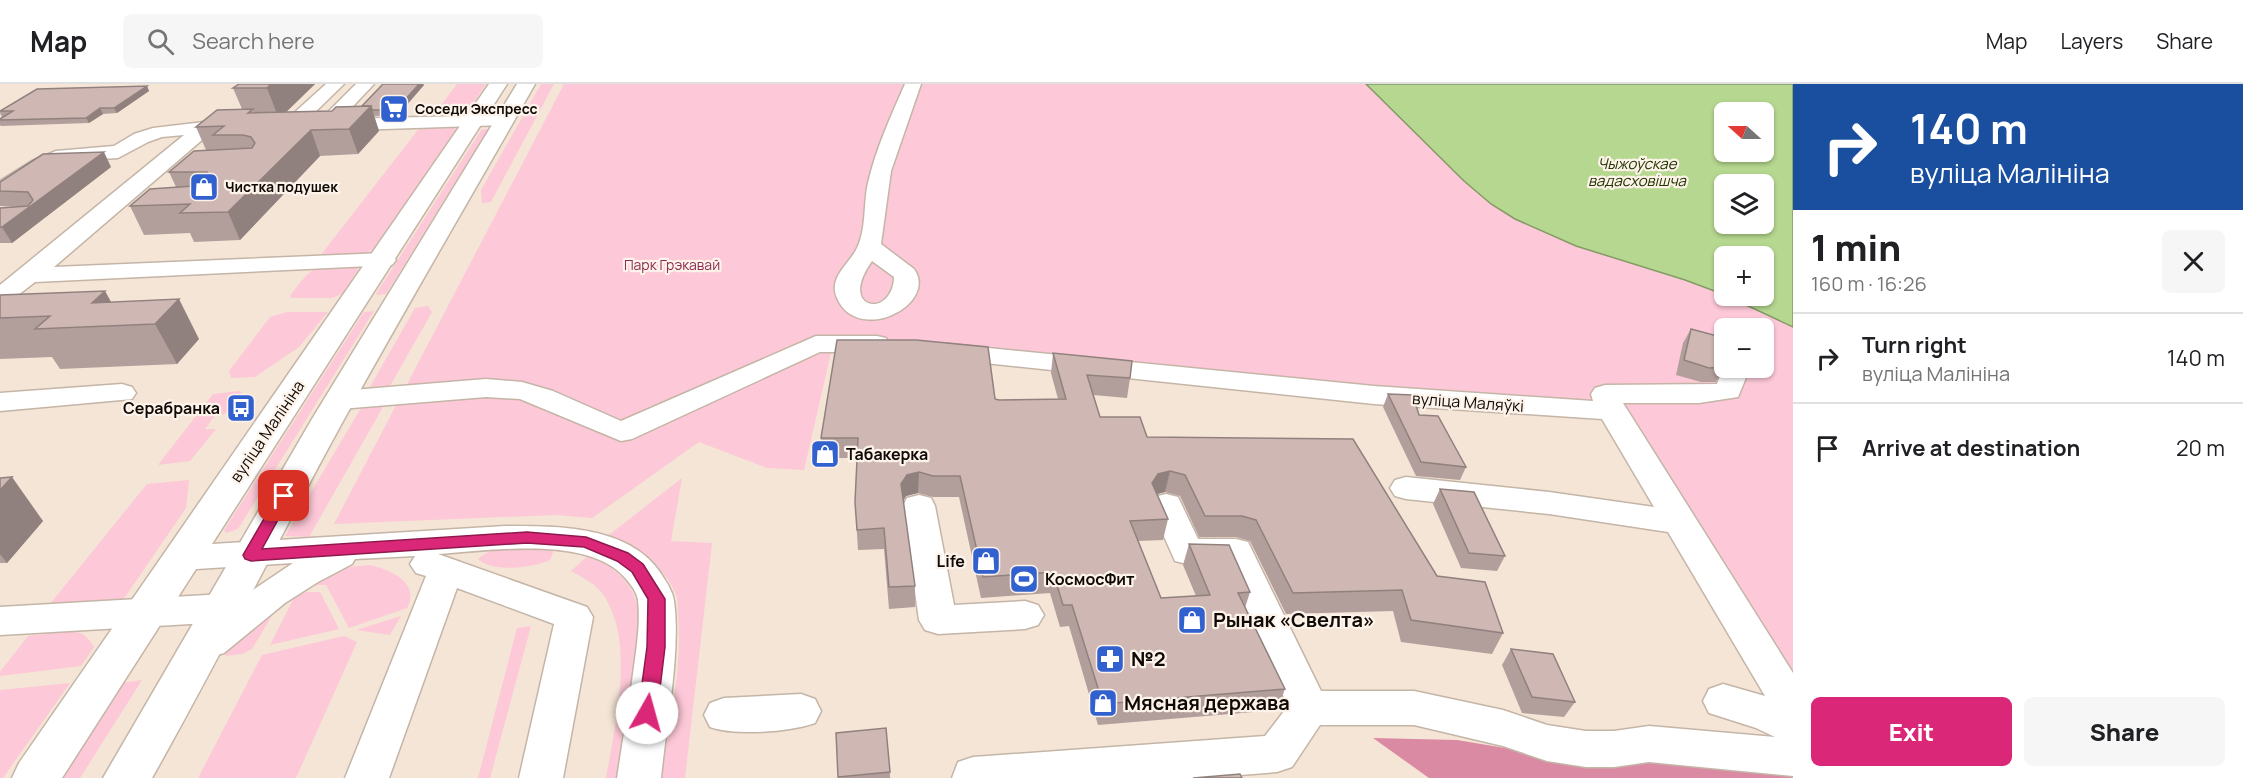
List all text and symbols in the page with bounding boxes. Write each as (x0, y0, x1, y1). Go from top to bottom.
search box (123, 14, 543, 68)
text: Map (30, 22, 87, 60)
icon: search (144, 25, 177, 58)
text: Search here (192, 26, 315, 56)
text: Map (1986, 27, 2027, 55)
text: Layers (2060, 27, 2123, 55)
text: Share (2156, 27, 2213, 55)
supermarket icon: Соседи Экспресс (378, 93, 410, 125)
place label: Соседи Экспресс (415, 99, 538, 118)
text: 140 m (1910, 99, 2028, 157)
north arrow (1714, 102, 1774, 162)
map controls (1714, 102, 1774, 378)
icon: right (1811, 108, 1889, 186)
water label: Чыжоўскае вадасховішча (1588, 153, 1687, 191)
text: вуліца Малініна (1910, 154, 2110, 191)
shop icon: Чистка подушек (188, 171, 220, 203)
button: layers (1714, 174, 1774, 234)
place label: Чистка подушек (225, 177, 338, 196)
text: 1 min (1811, 223, 1901, 272)
button: close (2162, 230, 2225, 293)
button: + (1714, 246, 1774, 306)
park label: Парк Грэкавай (624, 255, 720, 274)
text: 160 m · 16:26 (1811, 270, 1927, 297)
button: − (1714, 318, 1774, 378)
text: Turn right (1862, 330, 1967, 360)
icon: right (1811, 342, 1844, 375)
text: 140 m (2167, 343, 2225, 373)
text: вуліца Малініна (1862, 360, 2010, 387)
street label: вуліца Малініна (225, 376, 309, 486)
street label: вуліца Маляўкі (1411, 387, 1525, 417)
bus stop icon: Серабранка (225, 392, 257, 424)
place label: Серабранка (123, 397, 220, 419)
icon: arrive (1811, 432, 1844, 465)
text: Arrive at destination (1862, 433, 2080, 463)
text: 20 m (2176, 433, 2225, 463)
shop icon: Табакерка (809, 438, 841, 470)
place label: Табакерка (846, 443, 928, 465)
pin (258, 470, 309, 521)
icon: arrive (267, 479, 300, 512)
shop icon: Life (970, 545, 1002, 577)
place label: Life (937, 550, 965, 572)
sports icon: КосмосФит (1008, 563, 1040, 595)
place label: КосмосФит (1045, 568, 1135, 590)
shop icon: Рынак «Свелта» (1176, 604, 1208, 636)
place label: Рынак «Свелта» (1213, 606, 1375, 633)
pharmacy icon: №2 (1094, 643, 1126, 675)
place label: №2 (1131, 645, 1166, 672)
position arrow (615, 681, 679, 745)
shop icon: Мясная держава (1087, 687, 1119, 719)
place label: Мясная держава (1124, 689, 1290, 716)
button: Exit (1811, 697, 2012, 766)
button: Share (2024, 697, 2225, 766)

